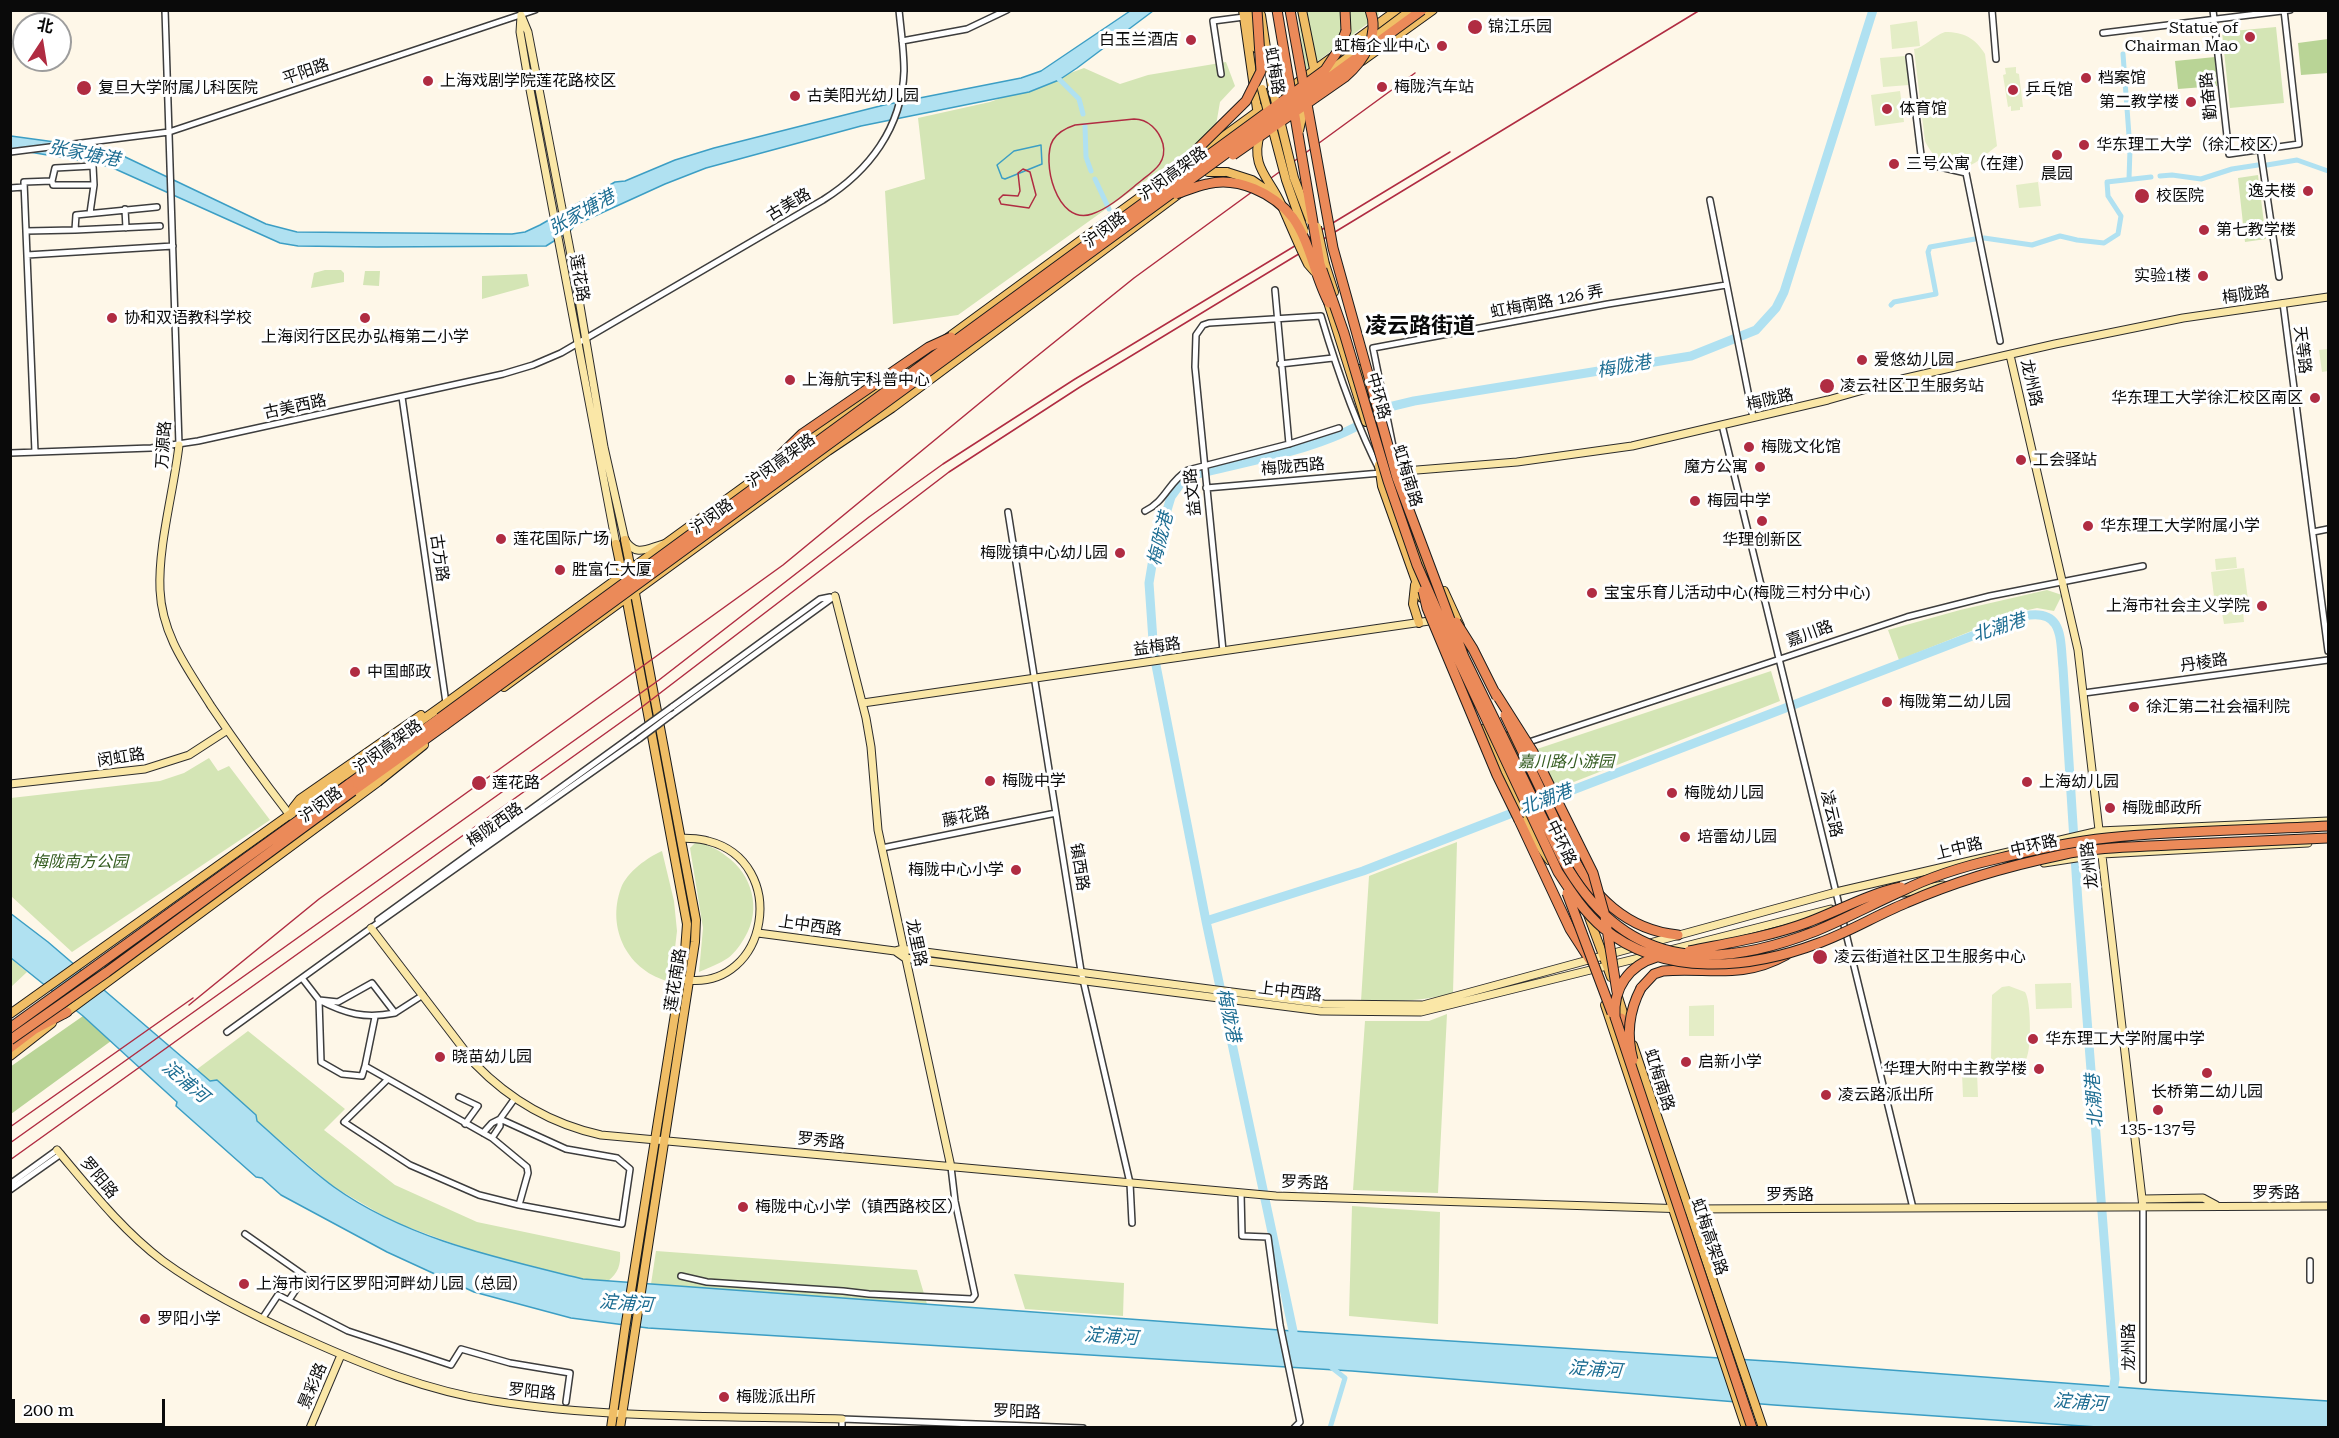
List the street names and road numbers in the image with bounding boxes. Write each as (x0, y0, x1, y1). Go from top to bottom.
street label: 虹梅路 (1260, 46, 1288, 96)
street label: 平阳路 (280, 55, 332, 89)
street label: 勤奋路 (2197, 71, 2221, 121)
street label: 沪闵高架路 (1135, 143, 1211, 205)
street label: 古美路 (763, 184, 815, 226)
street label: 沪闵路 (1080, 208, 1130, 252)
street label: 莲花路 (565, 253, 593, 303)
street label: 虹梅南路 126 弄 (1489, 282, 1605, 322)
street label: 梅陇路 (2221, 282, 2271, 308)
street label: 天等路 (2290, 325, 2314, 375)
street label: 龙州路 (2016, 357, 2046, 409)
street label: 中环路 (1362, 370, 1394, 422)
street label: 梅陇路 (1744, 385, 1796, 415)
street label: 古美西路 (262, 391, 328, 423)
street label: 万源路 (153, 420, 175, 470)
street label: 沪闵高架路 (743, 430, 819, 492)
street label: 虹梅南路 (1388, 443, 1426, 509)
street label: 梅陇西路 (1260, 455, 1326, 479)
street label: 益文路 (1181, 467, 1205, 517)
street label: 沪闵路 (687, 495, 737, 539)
street label: 古方路 (426, 533, 452, 583)
street label: 嘉川路 (1784, 617, 1836, 651)
street label: 益梅路 (1132, 634, 1182, 660)
street label: 丹棱路 (2179, 650, 2229, 676)
street label: 沪闵高架路 (350, 716, 426, 778)
street label: 闵虹路 (96, 745, 146, 771)
street label: 沪闵路 (296, 783, 346, 827)
street label: 凌云路 (1816, 788, 1846, 840)
street label: 梅陇西路 (463, 799, 527, 851)
street label: 藤花路 (941, 803, 991, 831)
street label: 中环路 (1542, 817, 1580, 869)
street label: 中环路 (2008, 831, 2060, 861)
street label: 上中路 (1933, 834, 1985, 864)
street label: 龙州路 (2078, 840, 2102, 890)
street label: 镇西路 (1066, 842, 1092, 892)
street label: 上中西路 (777, 912, 843, 940)
street label: 龙里路 (902, 918, 930, 968)
street label: 莲花南路 (662, 947, 690, 1013)
street label: 上中西路 (1257, 979, 1323, 1005)
street label: 虹梅南路 (1640, 1047, 1678, 1113)
street label: 罗秀路 (796, 1129, 846, 1153)
street label: 罗阳路 (76, 1153, 122, 1203)
street label: 罗秀路 (1281, 1173, 1329, 1193)
street label: 罗秀路 (2252, 1183, 2300, 1203)
street label: 罗秀路 (1766, 1185, 1814, 1205)
street label: 虹梅高架路 (1687, 1196, 1731, 1278)
street label: 龙州路 (2119, 1323, 2139, 1371)
street label: 景彩路 (295, 1360, 331, 1412)
street label: 罗阳路 (507, 1380, 557, 1404)
street label: 罗阳路 (993, 1402, 1041, 1422)

